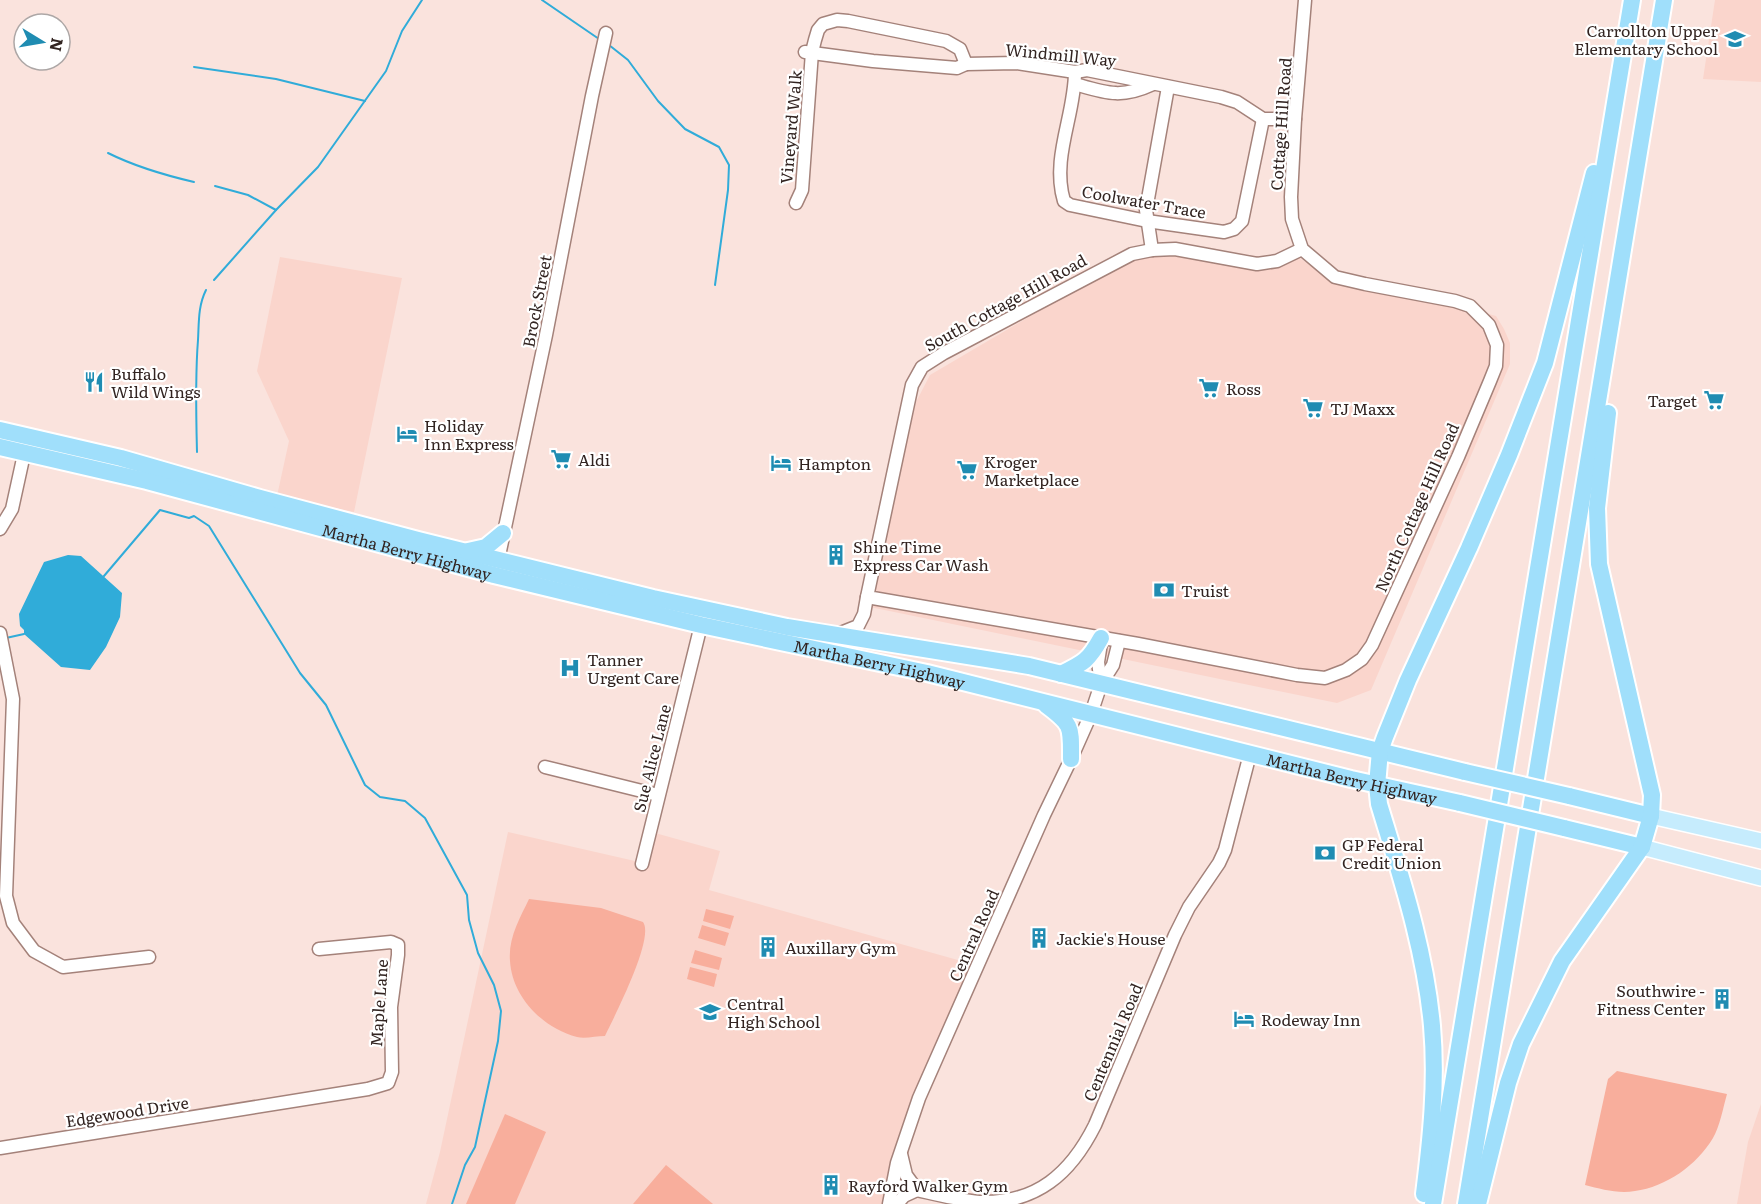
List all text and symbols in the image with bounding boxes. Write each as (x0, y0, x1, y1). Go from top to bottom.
north arrow (12, 12, 72, 72)
place label: Carrollton Upper Elementary School (1574, 18, 1718, 60)
school or university icon: Carrollton Upper Elementary School (1723, 27, 1747, 51)
text: N (45, 36, 71, 54)
street label: Windmill Way (1004, 36, 1119, 72)
street label: Cottage Hill Road (1263, 56, 1297, 191)
street label: Vineyard Walk (773, 69, 807, 185)
street label: Coolwater Trace (1080, 178, 1208, 224)
street label: South Cottage Hill Road (920, 247, 1091, 357)
street label: Brock Street (515, 252, 557, 349)
place label: Buffalo Wild Wings (111, 361, 201, 403)
restaurant icon: Buffalo Wild Wings (82, 370, 106, 394)
supermarket icon: Ross (1197, 376, 1221, 400)
place label: Ross (1226, 376, 1261, 400)
place label: Target (1647, 388, 1698, 412)
supermarket icon: Target (1702, 388, 1726, 412)
supermarket icon: TJ Maxx (1301, 396, 1325, 420)
place label: TJ Maxx (1330, 396, 1396, 420)
place label: Holiday Inn Express (424, 413, 514, 455)
street label: North Cottage Hill Road (1368, 418, 1464, 595)
hotel icon: Holiday Inn Express (395, 422, 419, 446)
supermarket icon: Aldi (549, 447, 573, 471)
place label: Aldi (578, 447, 610, 471)
place label: Kroger Marketplace (984, 449, 1079, 491)
hotel icon: Hampton (769, 451, 793, 475)
place label: Hampton (798, 451, 871, 475)
supermarket icon: Kroger Marketplace (955, 458, 979, 482)
street label: Martha Berry Highway (319, 517, 495, 586)
place label: Shine Time Express Car Wash (853, 534, 989, 576)
building icon: Shine Time Express Car Wash (824, 543, 848, 567)
bank icon: Truist (1152, 578, 1176, 602)
place label: Truist (1181, 578, 1230, 602)
street label: Martha Berry Highway (792, 633, 969, 694)
place label: Tanner Urgent Care (587, 647, 679, 689)
hospital icon: Tanner Urgent Care (558, 656, 582, 680)
street label: Sue Alice Lane (626, 702, 676, 814)
street label: Martha Berry Highway (1264, 746, 1440, 810)
place label: GP Federal Credit Union (1342, 832, 1442, 874)
bank icon: GP Federal Credit Union (1313, 841, 1337, 865)
street label: Central Road (942, 885, 1004, 985)
building icon: Jackie's House (1027, 926, 1051, 950)
place label: Jackie's House (1056, 926, 1166, 950)
building icon: Auxillary Gym (756, 935, 780, 959)
place label: Auxillary Gym (785, 935, 897, 959)
street label: Maple Lane (363, 958, 393, 1048)
place label: Southwire - Fitness Center (1596, 978, 1705, 1020)
street label: Centennial Road (1076, 979, 1148, 1105)
building icon: Southwire - Fitness Center (1710, 987, 1734, 1011)
place label: Central High School (727, 991, 820, 1033)
school or university icon: Central High School (698, 1000, 722, 1024)
hotel icon: Rodeway Inn (1232, 1007, 1256, 1031)
place label: Rodeway Inn (1261, 1007, 1361, 1031)
street label: Edgewood Drive (64, 1089, 190, 1133)
building icon: Rayford Walker Gym (819, 1173, 843, 1197)
place label: Rayford Walker Gym (848, 1173, 1009, 1197)

